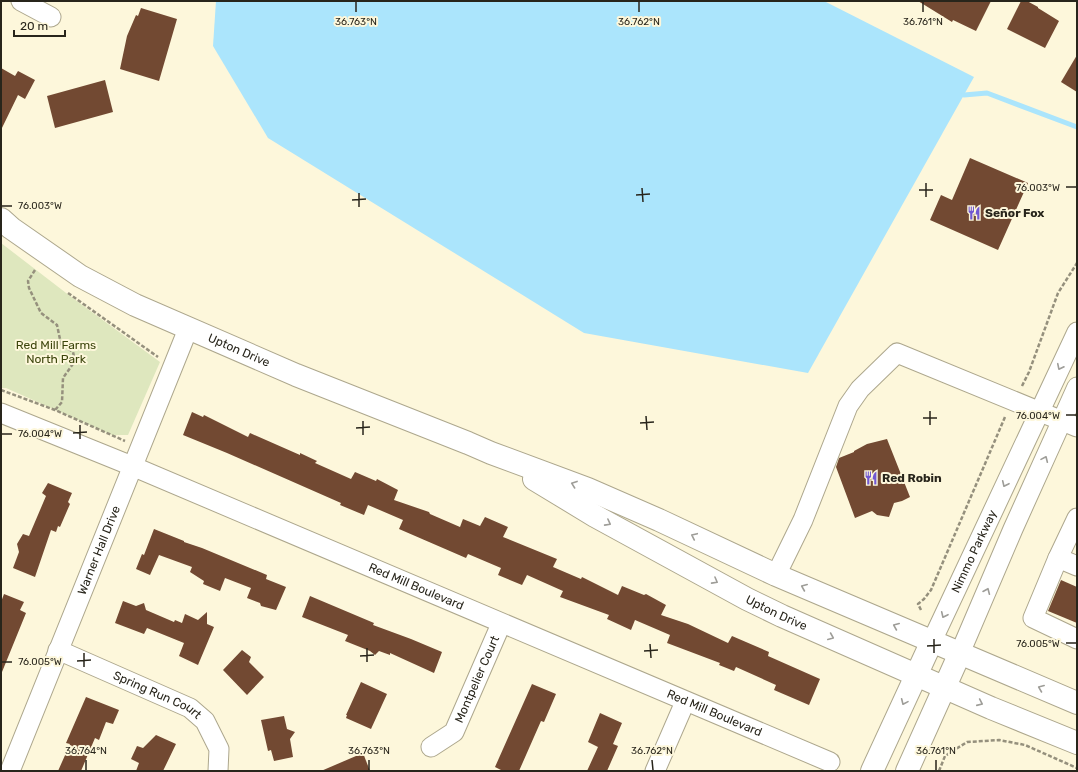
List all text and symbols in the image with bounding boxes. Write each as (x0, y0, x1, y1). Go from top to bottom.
scale bar (14, 12, 65, 38)
text: 36.763°N (335, 16, 377, 28)
text: 36.762°N (618, 16, 660, 28)
text: 36.761°N (903, 16, 943, 28)
text: 20 m (20, 19, 48, 33)
text: 76.003°W (1016, 182, 1060, 194)
text: 76.003°W (18, 200, 62, 212)
restaurant icon: Señor Fox (966, 205, 982, 221)
place label: Señor Fox (985, 206, 1044, 220)
street label: Upton Drive (206, 331, 272, 370)
park label: Red Mill Farms North Park (16, 338, 96, 366)
one-way arrow (1057, 362, 1065, 370)
text: 76.004°W (1016, 410, 1060, 422)
text: 76.004°W (18, 428, 62, 440)
one-way arrow (1040, 456, 1048, 464)
restaurant icon: Red Robin (863, 470, 879, 486)
place label: Red Robin (882, 471, 942, 485)
one-way arrow (571, 480, 578, 489)
one-way arrow (1002, 480, 1010, 488)
street label: Warner Hall Drive (75, 503, 123, 597)
street label: Nimmo Parkway (949, 507, 1000, 595)
one-way arrow (604, 519, 611, 526)
one-way arrow (690, 533, 698, 541)
street label: Red Mill Boulevard (366, 560, 466, 613)
one-way arrow (711, 577, 718, 584)
one-way arrow (800, 584, 808, 592)
one-way arrow (982, 588, 990, 595)
street label: Upton Drive (743, 592, 809, 633)
one-way arrow (941, 611, 949, 618)
one-way arrow (892, 623, 900, 631)
street label: Montpelier Court (452, 633, 502, 725)
one-way arrow (827, 633, 834, 641)
text: 76.005°W (1016, 638, 1060, 650)
text: 76.005°W (18, 656, 62, 668)
street label: Spring Run Court (111, 668, 205, 722)
one-way arrow (1037, 685, 1044, 693)
street label: Red Mill Boulevard (665, 687, 764, 739)
one-way arrow (901, 698, 909, 705)
one-way arrow (976, 698, 984, 706)
text: 36.764°N (65, 745, 107, 757)
text: 36.763°N (348, 745, 390, 757)
text: 36.762°N (631, 745, 673, 757)
text: 36.761°N (916, 745, 956, 757)

